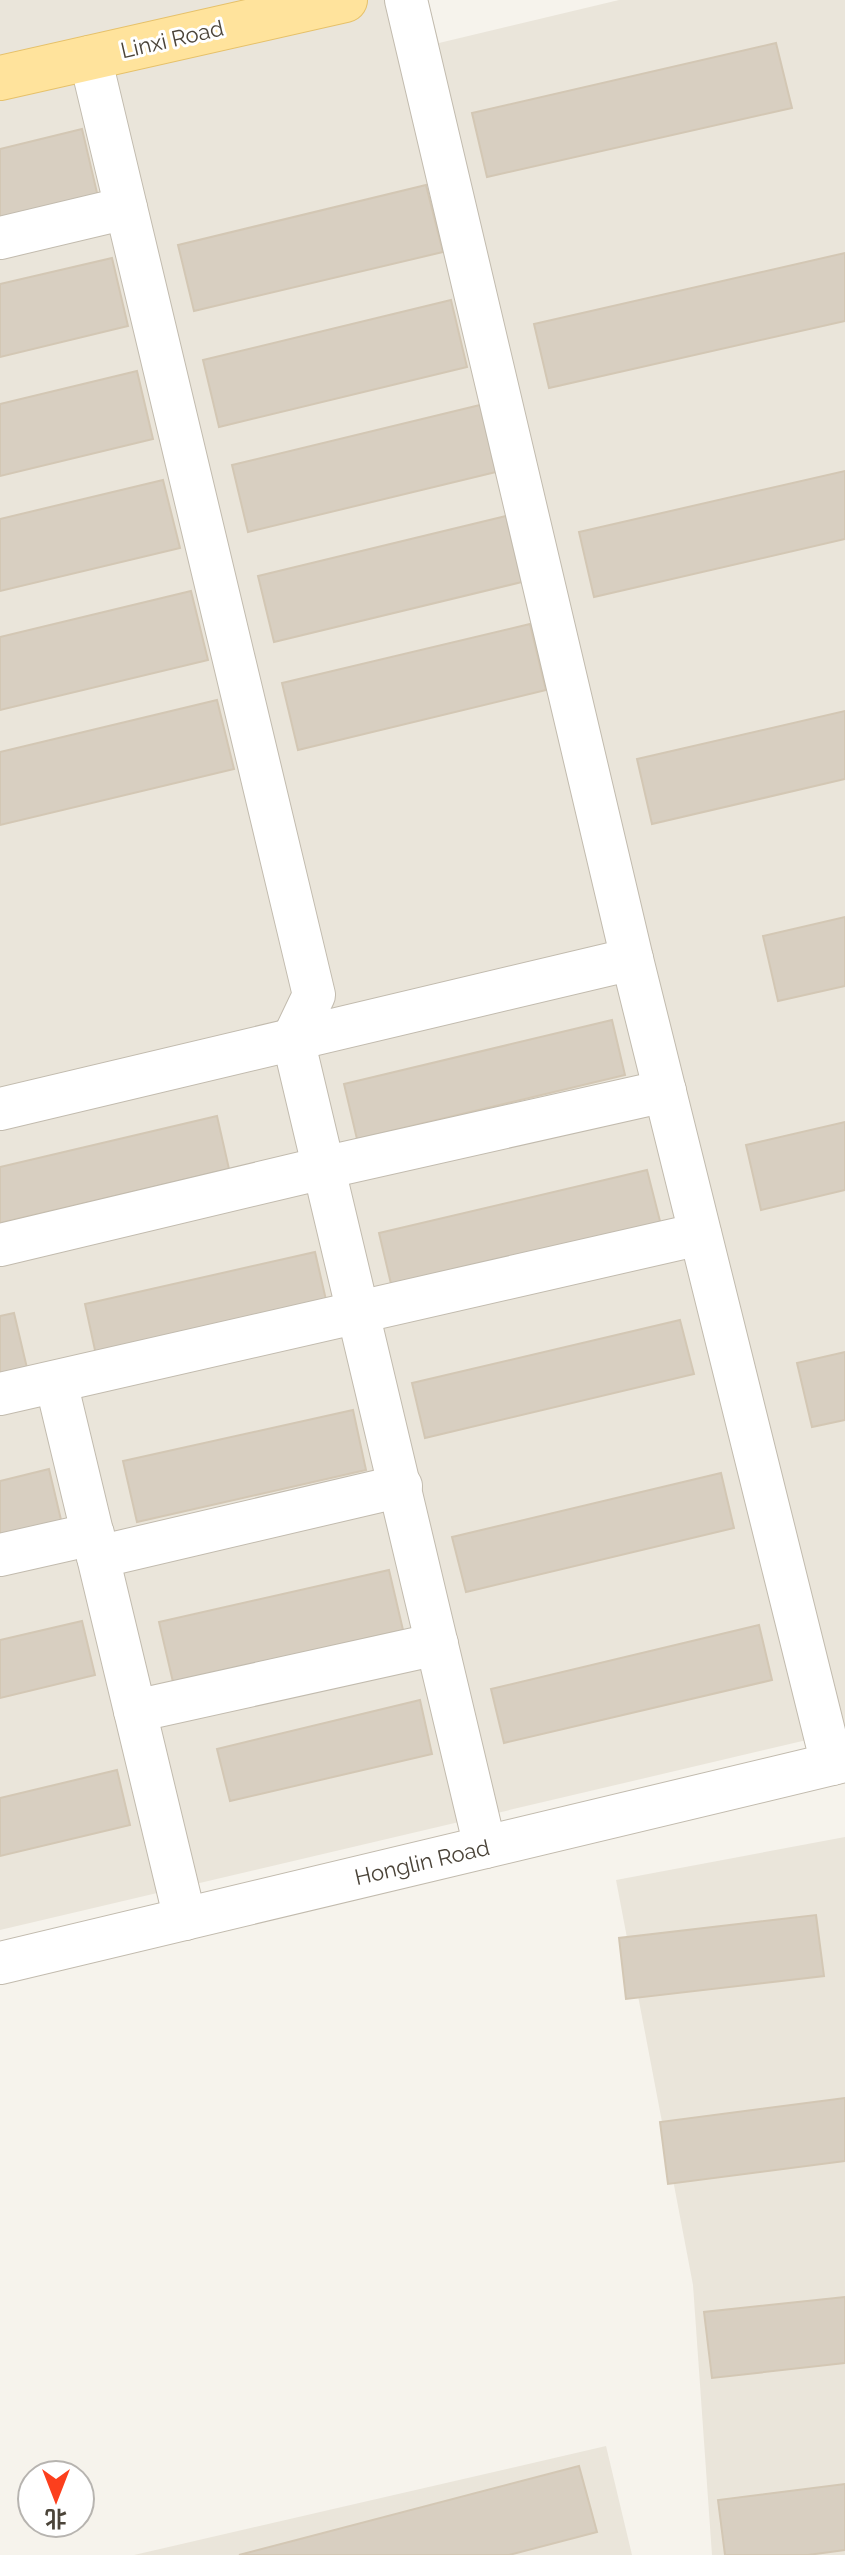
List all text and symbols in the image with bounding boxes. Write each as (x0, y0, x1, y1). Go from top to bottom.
street label: Linxi Road (118, 15, 226, 63)
street label: Honglin Road (352, 1834, 492, 1890)
north arrow (16, 2459, 96, 2539)
text: 北 (45, 2506, 67, 2532)

